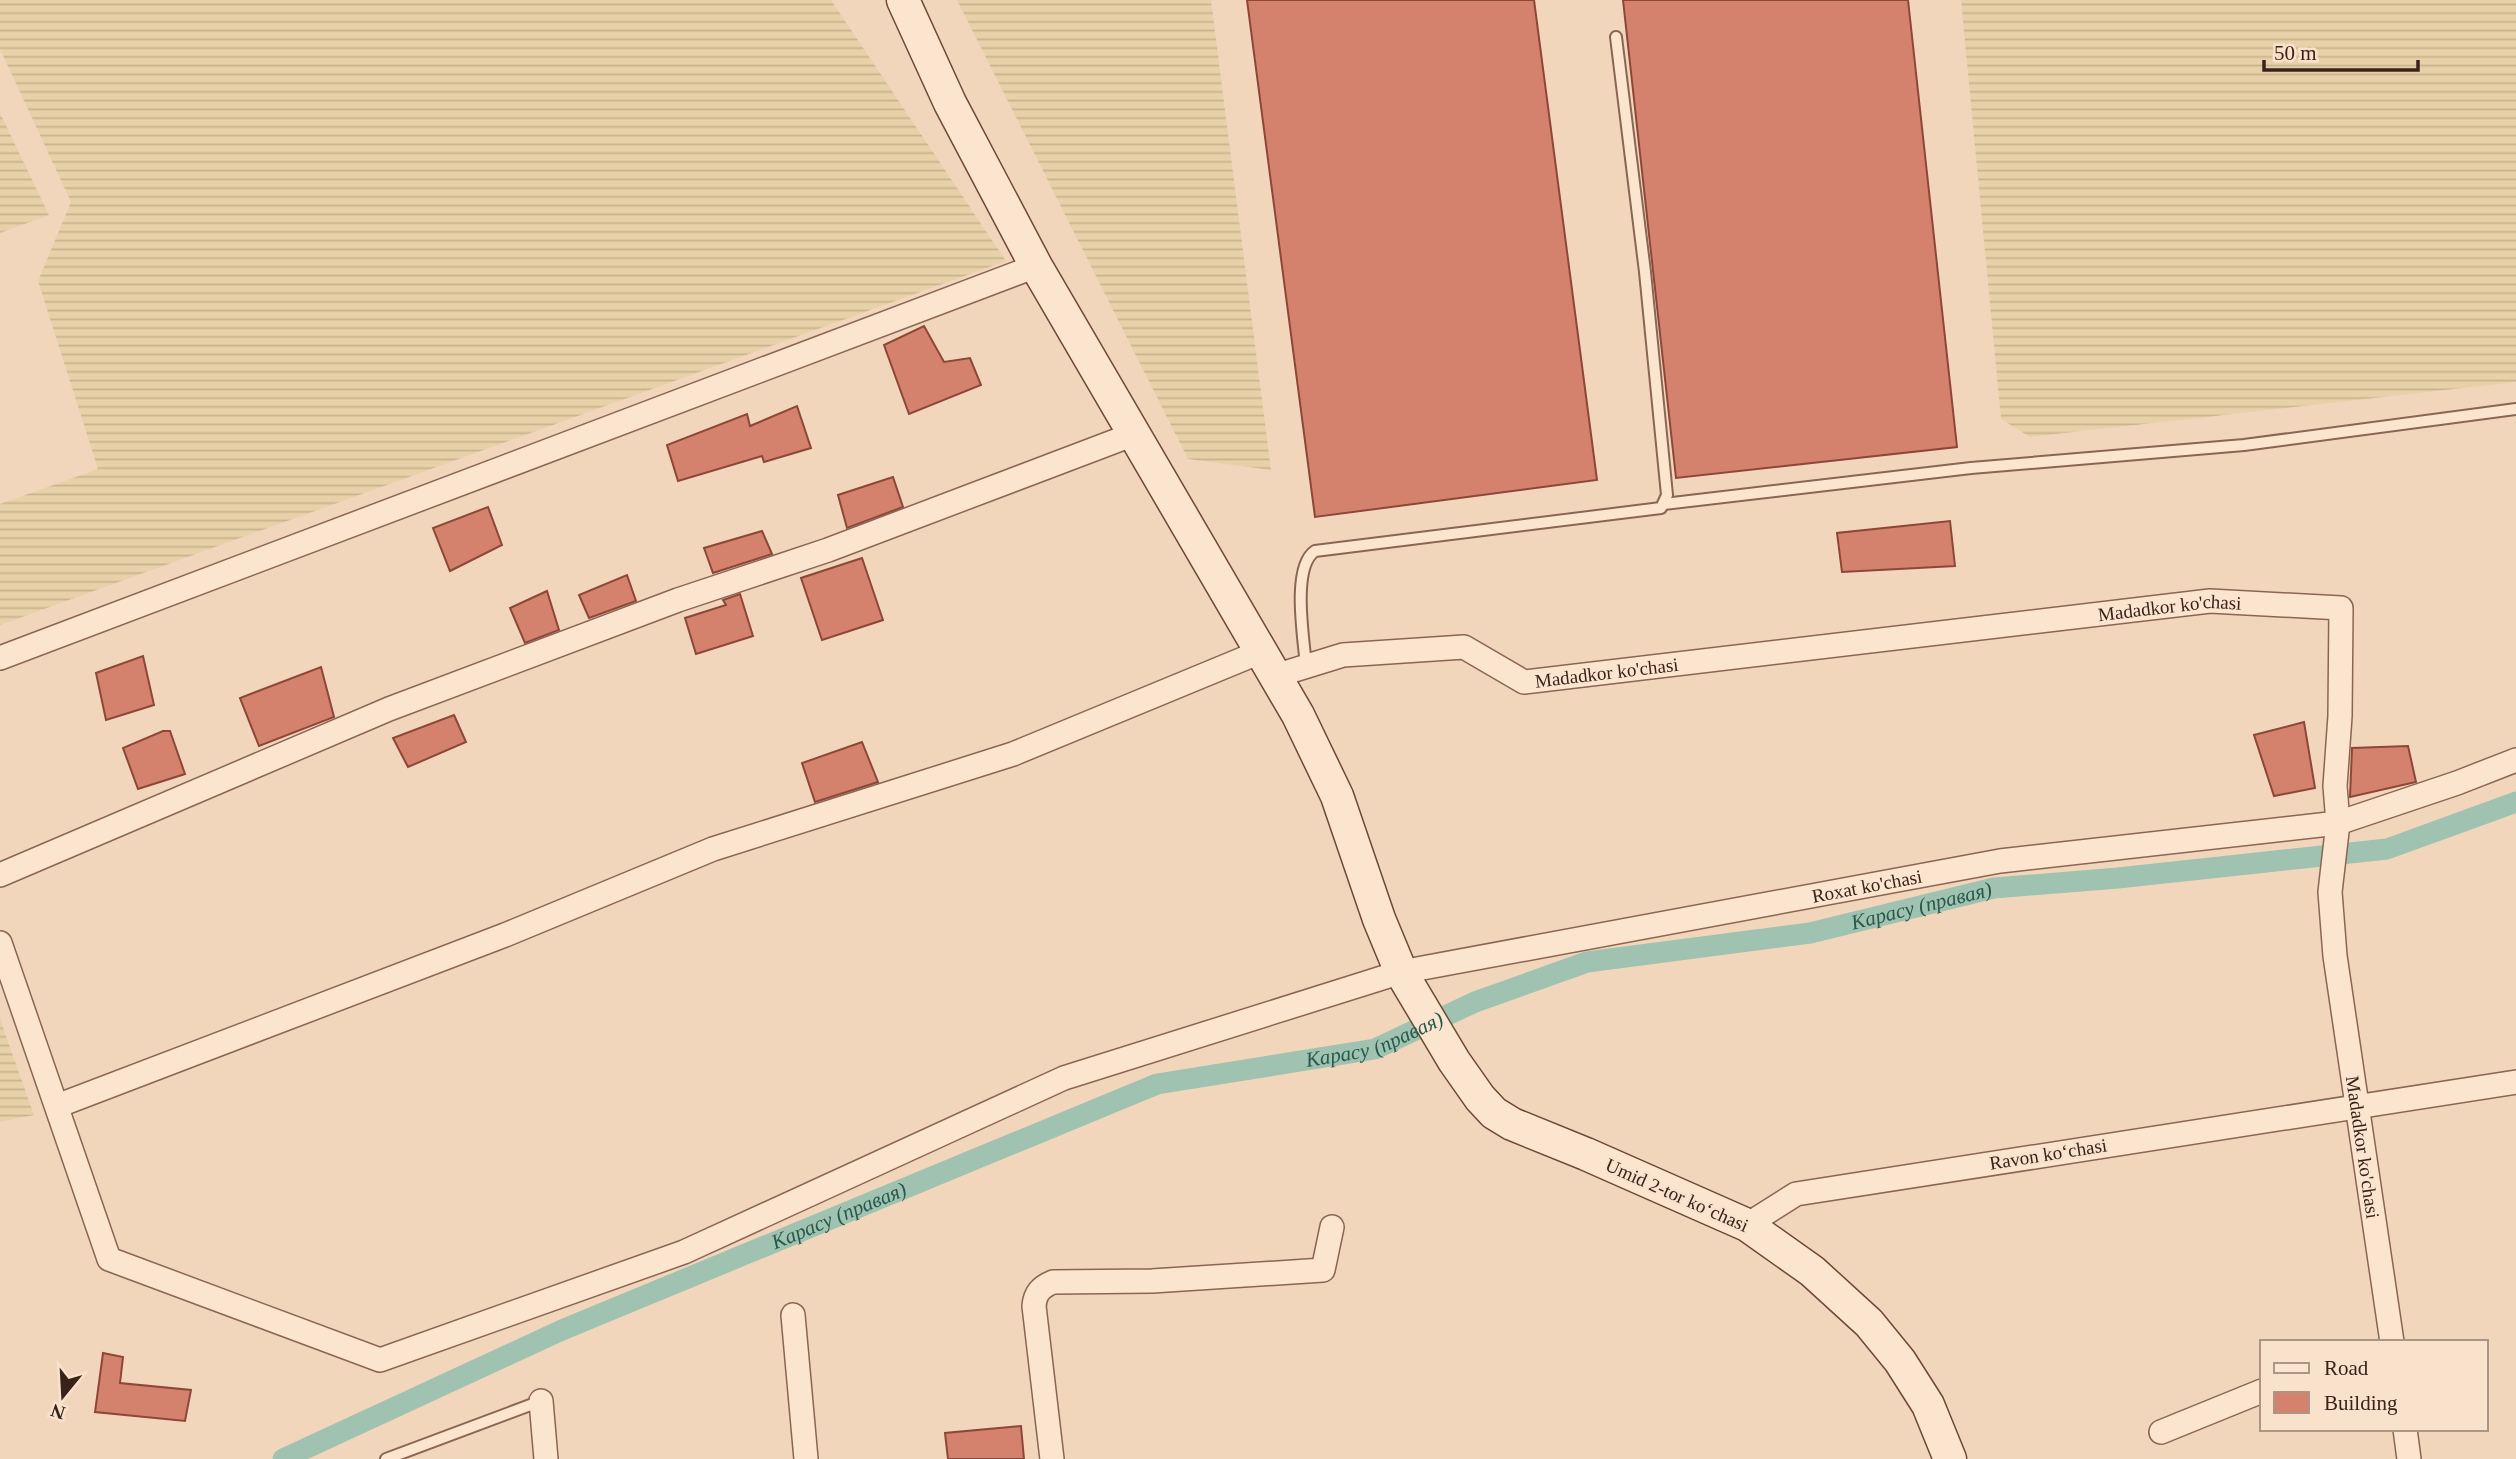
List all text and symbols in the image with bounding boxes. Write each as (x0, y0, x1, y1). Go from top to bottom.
scale bar (2264, 28, 2418, 72)
text: 50 m (2274, 41, 2317, 65)
street label: Madadkor ko'chasi (2097, 590, 2242, 625)
street label: Madadkor ko'chasi (1534, 653, 1679, 691)
street label: Roxat ko'chasi (1810, 865, 1924, 906)
water label: Карасу (правая) (1848, 877, 1994, 935)
water label: Карасу (правая) (1303, 1007, 1447, 1072)
street label: Madadkor ko'chasi (2342, 1074, 2384, 1220)
street label: Ravon koʻchasi (1988, 1134, 2108, 1174)
street label: Umid 2-tor koʻchasi (1602, 1154, 1752, 1236)
water label: Карасу (правая) (767, 1177, 910, 1254)
legend (2260, 1340, 2488, 1431)
text: Road (2324, 1356, 2369, 1380)
north arrow (28, 1361, 98, 1431)
text: Building (2324, 1391, 2398, 1415)
text: N (48, 1400, 68, 1424)

